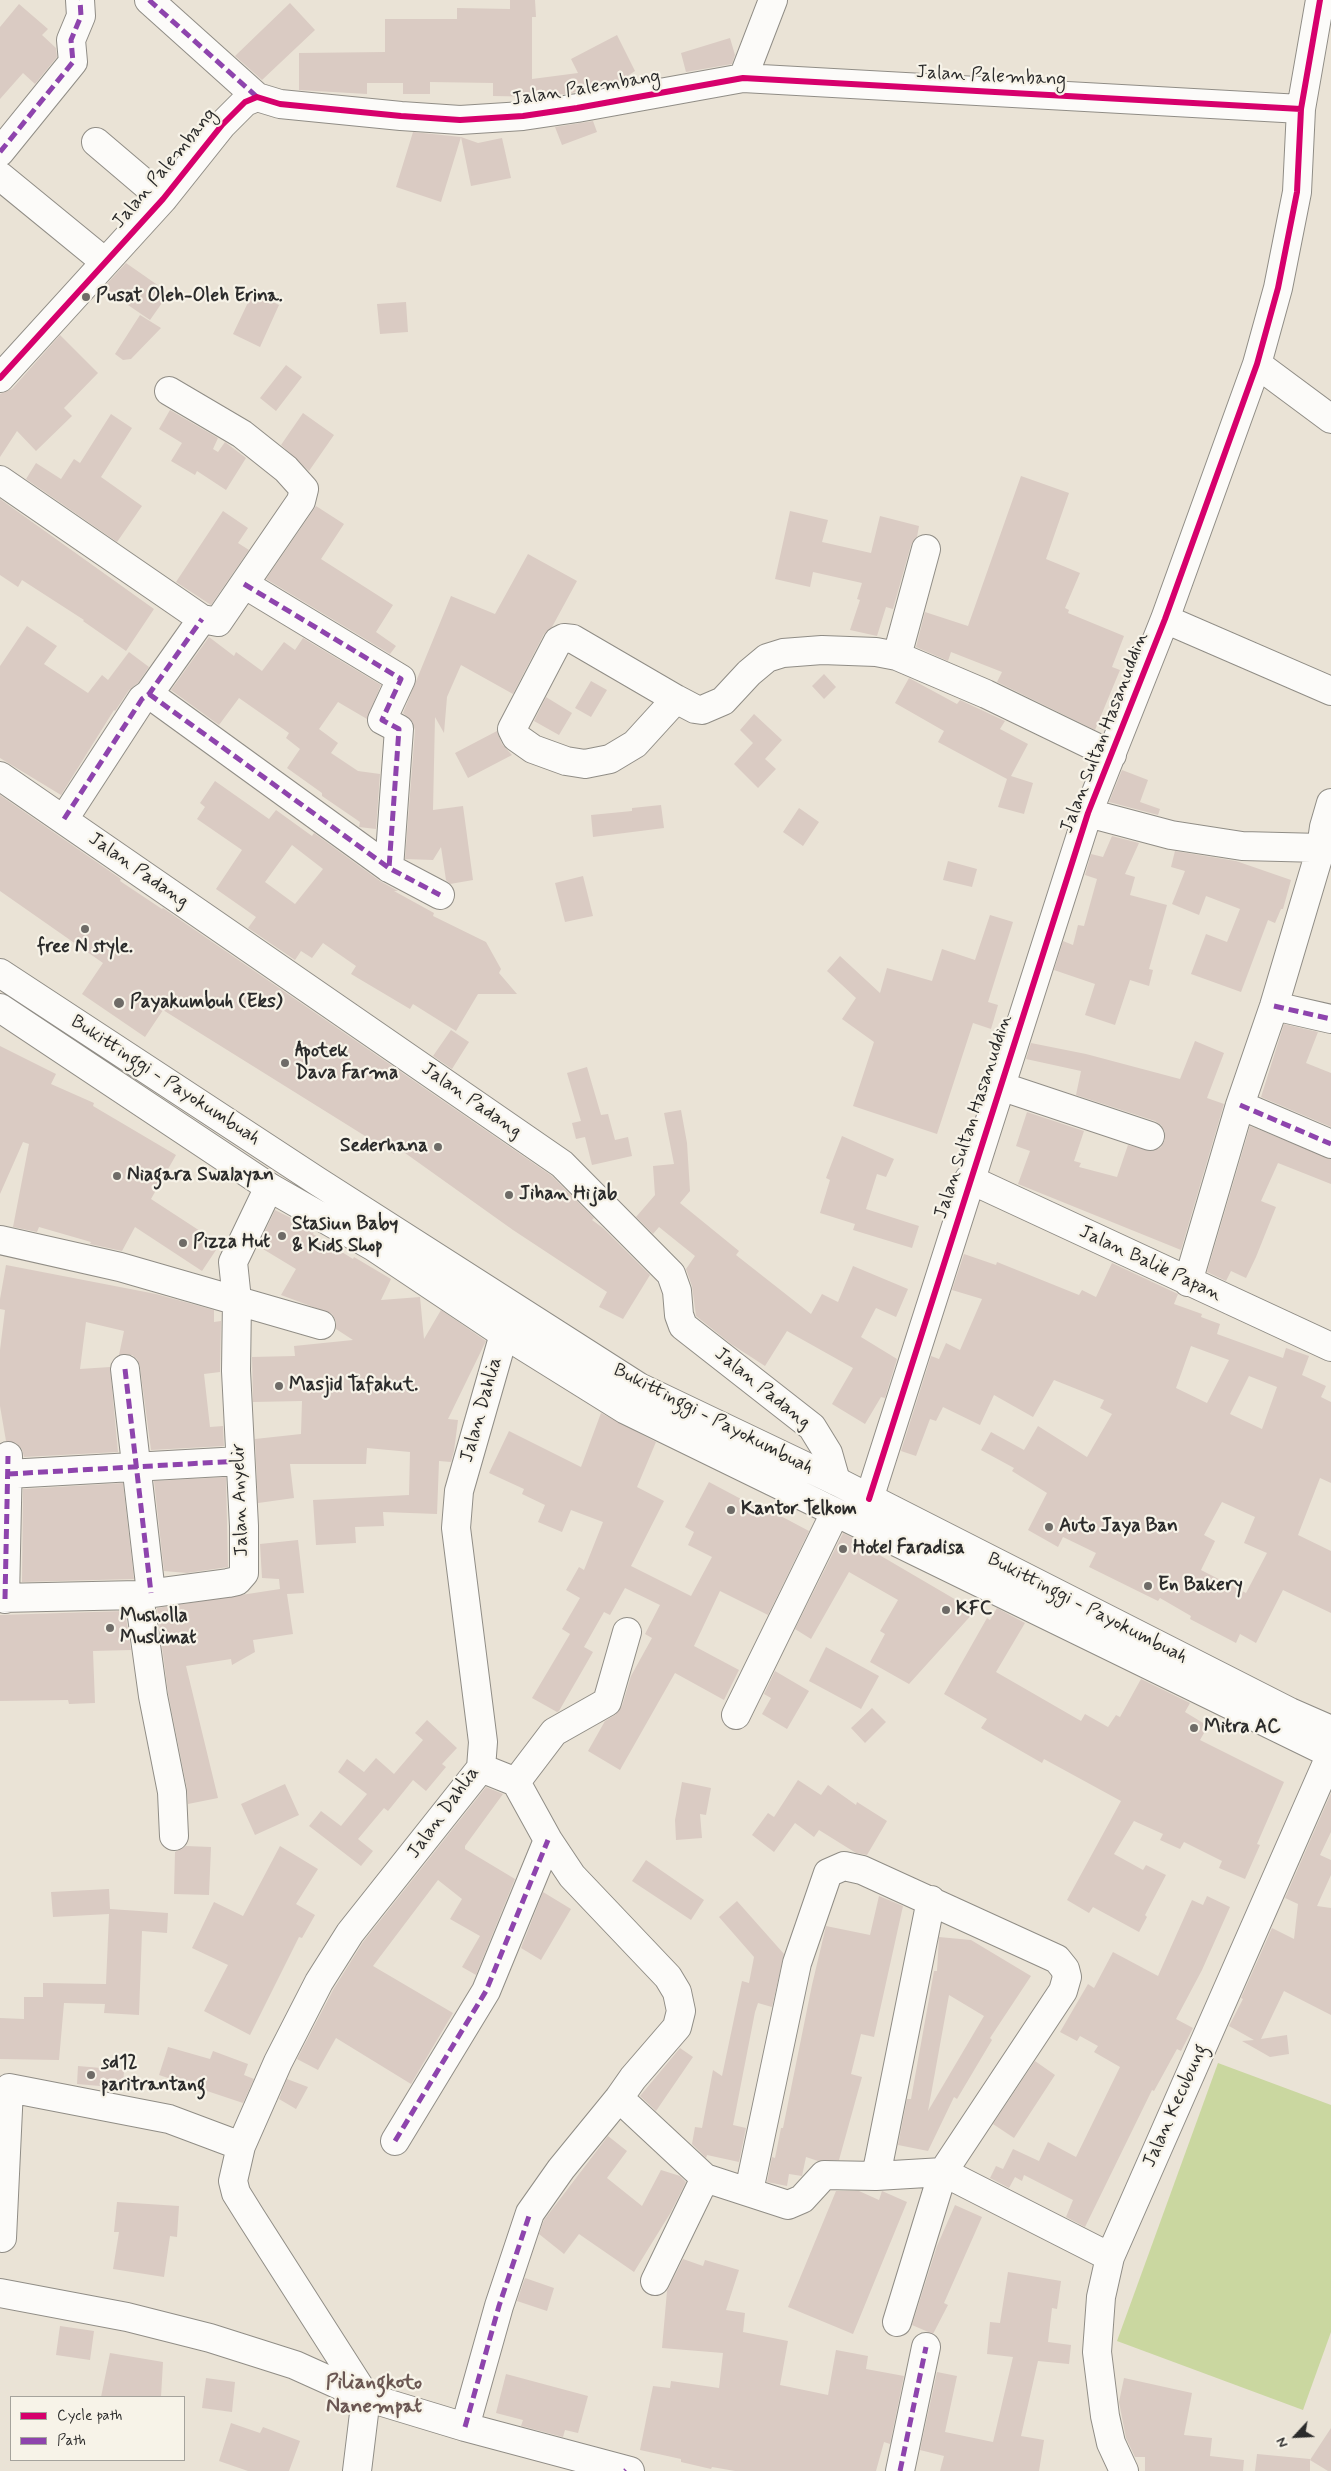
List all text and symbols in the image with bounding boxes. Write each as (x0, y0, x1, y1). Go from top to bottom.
street label: Jalan Palembang (915, 62, 1067, 92)
street label: Jalan Palembang (510, 66, 662, 112)
street label: Jalan Palembang (108, 104, 222, 234)
place label: Pusat Oleh-Oleh Erina. (96, 286, 283, 308)
marker: Pusat Oleh-Oleh Erina. (80, 291, 92, 303)
street label: Jalan Sultan Hasanuddin (1056, 629, 1154, 837)
street label: Jalan Padang (84, 828, 192, 914)
marker: free N style. (79, 923, 91, 935)
place label: free N style. (37, 937, 133, 959)
place label: Payakumbuh (Eks) (130, 992, 282, 1014)
marker: Payakumbuh (Eks) (112, 996, 126, 1010)
street label: Bukittinggi - Payokumbuah (66, 1011, 264, 1151)
street label: Jalan Sultan Hasanuddin (930, 1012, 1018, 1222)
place label: Apotek Dava Farma (295, 1041, 398, 1085)
marker: Apotek Dava Farma (279, 1057, 291, 1069)
street label: Jalan Padang (417, 1058, 525, 1144)
place label: Sederhana (340, 1136, 428, 1158)
marker: Sederhana (432, 1141, 444, 1153)
place label: Niagara Swalayan (127, 1165, 274, 1187)
marker: Niagara Swalayan (111, 1170, 123, 1182)
place label: Jihan Hijab (519, 1184, 617, 1206)
marker: Jihan Hijab (503, 1189, 515, 1201)
place label: Stasiun Baby & Kids Shop (292, 1214, 398, 1258)
street label: Jalan Balik Papan (1075, 1221, 1225, 1307)
marker: Stasiun Baby & Kids Shop (276, 1230, 288, 1242)
place label: Pizza Hut (193, 1232, 270, 1254)
marker: Pizza Hut (177, 1237, 189, 1249)
street label: Jalan Padang (709, 1343, 815, 1435)
street label: Jalan Dahlia (456, 1355, 508, 1465)
street label: Bukittinggi - Payokumbuah (609, 1360, 817, 1480)
place label: Masjid Tafakut. (289, 1375, 418, 1397)
marker: Masjid Tafakut. (273, 1380, 285, 1392)
street label: Jalan Anyelir (228, 1443, 254, 1557)
place label: Kantor Telkom (741, 1499, 857, 1521)
marker: Kantor Telkom (725, 1504, 737, 1516)
place label: Auto Jaya Ban (1059, 1516, 1178, 1538)
marker: Auto Jaya Ban (1043, 1521, 1055, 1533)
place label: Hotel Faradisa (853, 1538, 965, 1560)
marker: Hotel Faradisa (837, 1543, 849, 1555)
street label: Bukittinggi - Payokumbuah (983, 1549, 1191, 1669)
place label: En Bakery (1158, 1575, 1243, 1597)
marker: En Bakery (1142, 1580, 1154, 1592)
place label: KFC (956, 1599, 992, 1621)
marker: KFC (940, 1604, 952, 1616)
place label: Musholla Muslimat (120, 1606, 196, 1650)
marker: Musholla Muslimat (104, 1622, 116, 1634)
place label: Mitra AC (1204, 1717, 1281, 1739)
marker: Mitra AC (1188, 1722, 1200, 1734)
street label: Jalan Dahlia (403, 1762, 485, 1864)
street label: Jalan Kecubung (1139, 2041, 1213, 2171)
place label: sd12 paritrantang (101, 2053, 206, 2097)
marker: sd12 paritrantang (85, 2069, 97, 2081)
district label: Piliangkoto Nanempat (326, 2371, 422, 2421)
legend (10, 2396, 185, 2461)
text: Cycle path (57, 2406, 122, 2426)
north arrow (1271, 2411, 1321, 2461)
text: Path (57, 2431, 86, 2451)
text: N (1272, 2434, 1293, 2450)

